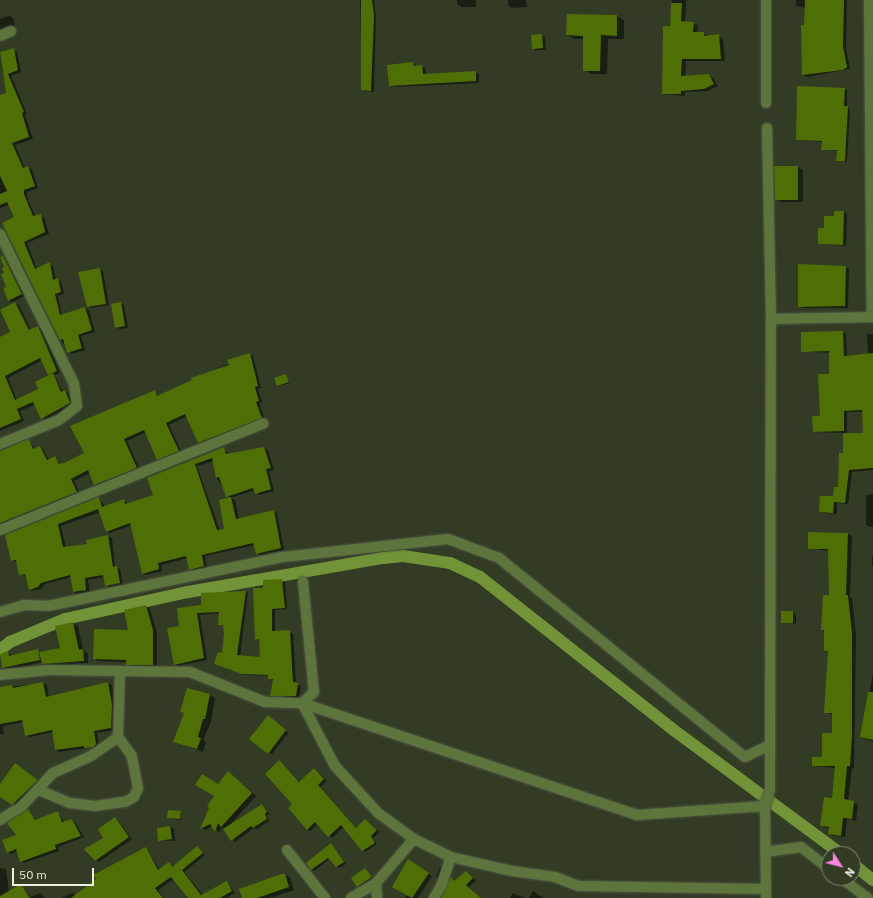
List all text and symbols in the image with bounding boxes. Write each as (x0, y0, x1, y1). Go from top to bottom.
north arrow (821, 846, 861, 886)
scale bar (14, 860, 96, 886)
text: N (842, 865, 858, 880)
text: 50 m (19, 867, 47, 882)

